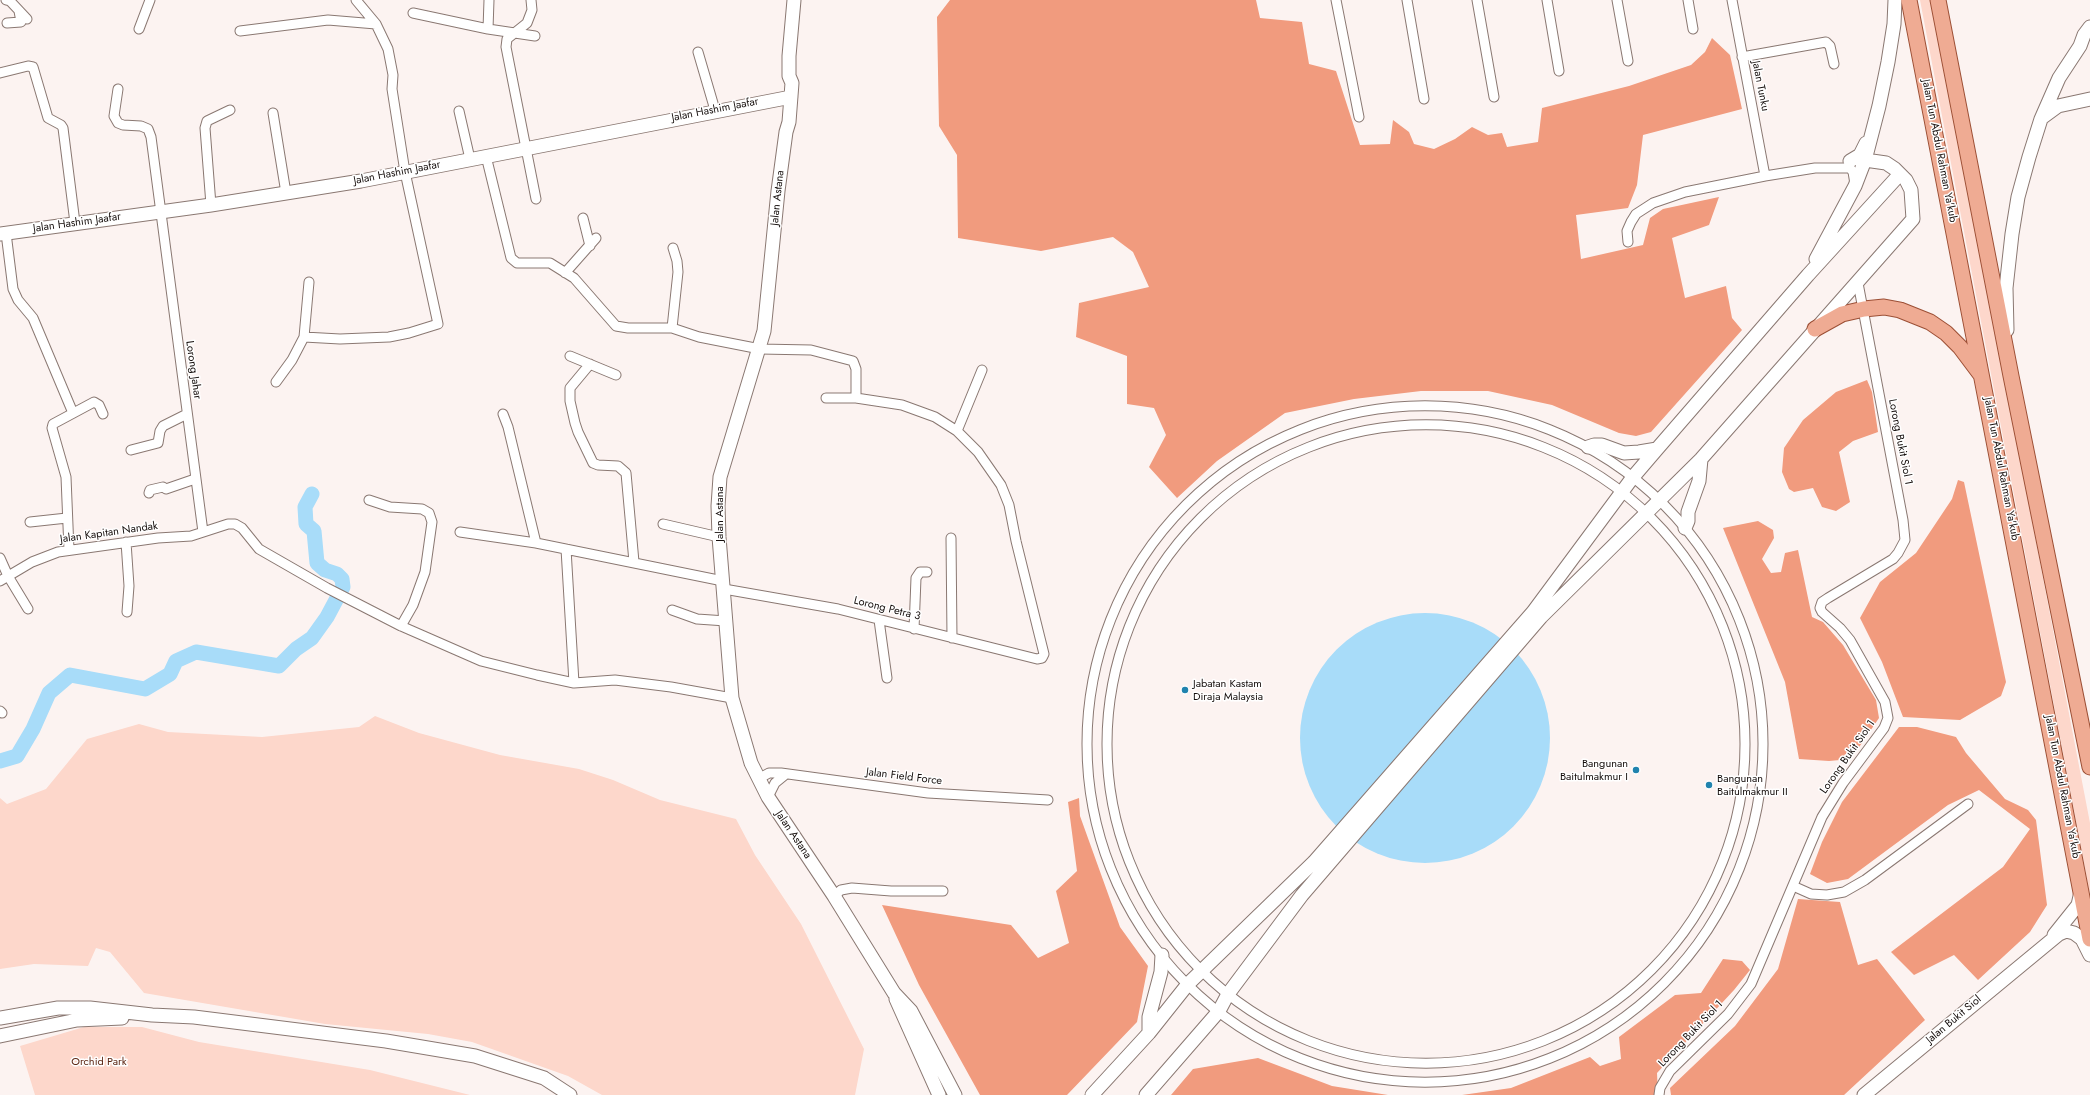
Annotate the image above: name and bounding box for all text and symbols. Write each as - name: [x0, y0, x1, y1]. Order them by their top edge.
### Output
- street label: Jalan Tunku: [1749, 60, 1771, 112]
- street label: Jalan Tun Abdul Rahman Ya'kub: [1919, 78, 1959, 224]
- street label: Jalan Hashim Jaafar: [670, 95, 760, 125]
- street label: Jalan Hashim Jaafar: [352, 158, 442, 188]
- street label: Jalan Astana: [769, 170, 787, 226]
- street label: Jalan Hashim Jaafar: [32, 210, 122, 236]
- street label: Lorong Jahar: [182, 340, 204, 400]
- street label: Jalan Tun Abdul Rahman Ya'kub: [1981, 396, 2021, 542]
- street label: Lorong Bukit Siol 1: [1885, 398, 1915, 486]
- street label: Jalan Astana: [713, 486, 727, 542]
- street label: Jalan Kapitan Nandak: [59, 520, 159, 546]
- street label: Lorong Petra 3: [852, 594, 922, 624]
- place label: Jabatan Kastam Diraja Malaysia: [1193, 677, 1263, 703]
- marker: Jabatan Kastam Diraja Malaysia: [1180, 685, 1190, 695]
- street label: Jalan Tun Abdul Rahman Ya'kub: [2042, 714, 2082, 860]
- street label: Lorong Bukit Siol 1: [1818, 718, 1878, 796]
- place label: Bangunan Baitulmakmur I: [1560, 757, 1628, 783]
- marker: Bangunan Baitulmakmur I: [1631, 765, 1641, 775]
- street label: Jalan Field Force: [865, 766, 943, 788]
- place label: Bangunan Baitulmakmur II: [1717, 772, 1788, 798]
- marker: Bangunan Baitulmakmur II: [1704, 780, 1714, 790]
- street label: Jalan Astana: [772, 808, 814, 862]
- street label: Jalan Bukit Siol: [1924, 993, 1984, 1047]
- street label: Lorong Bukit Siol 1: [1656, 998, 1726, 1070]
- park label: Orchid Park: [71, 1055, 127, 1069]

